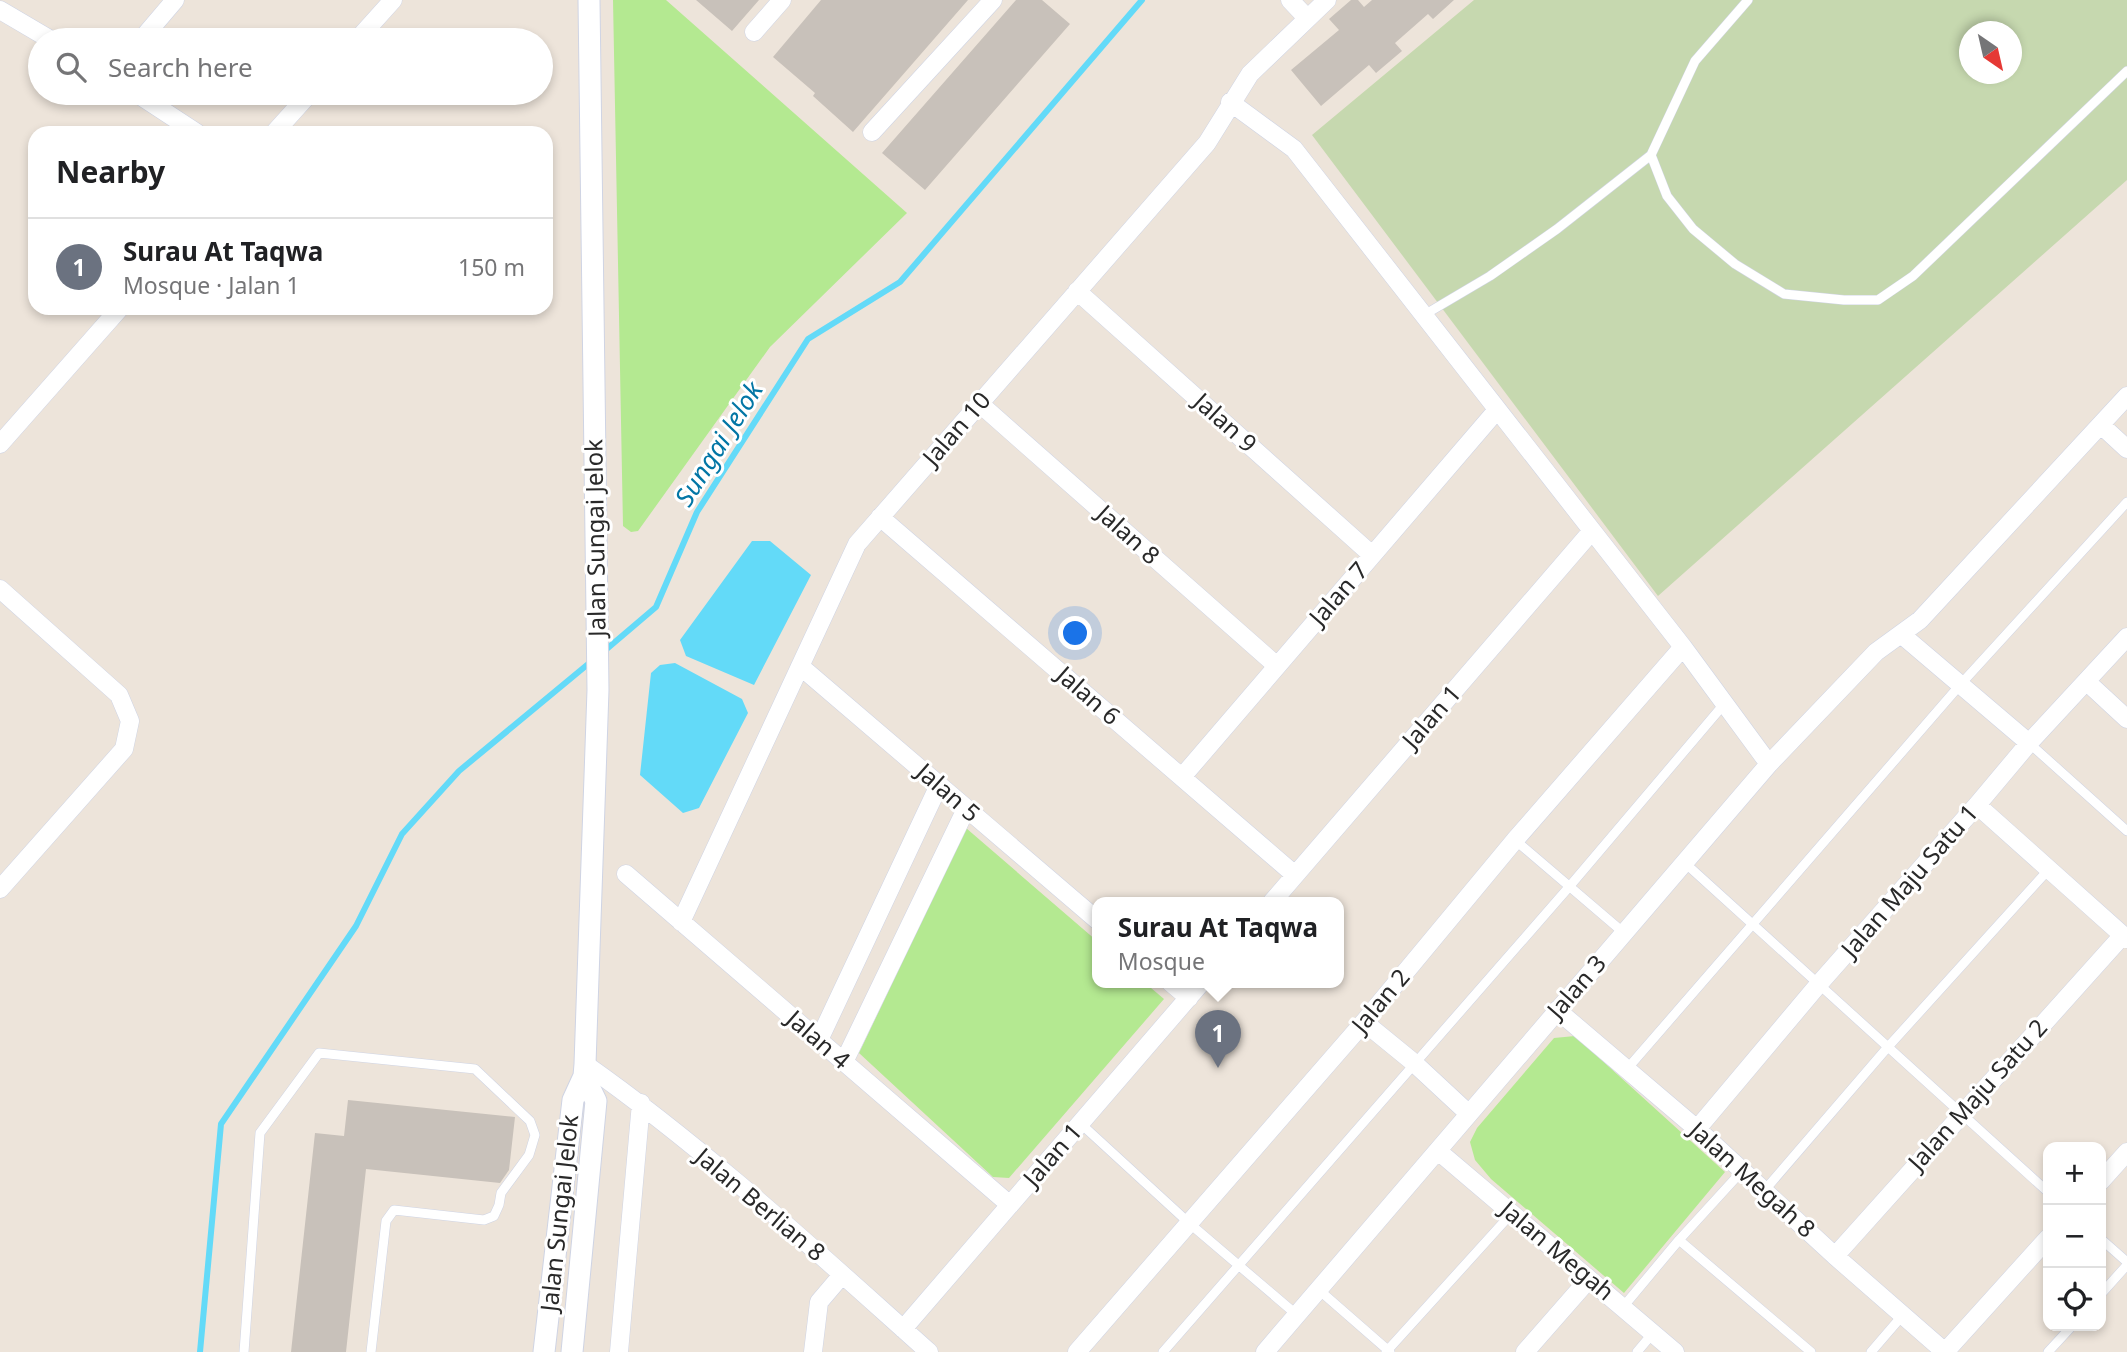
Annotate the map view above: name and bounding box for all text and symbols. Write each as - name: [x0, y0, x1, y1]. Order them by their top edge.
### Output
- north arrow: [1959, 21, 2022, 84]
- search box: [28, 28, 553, 105]
- icon: search: [52, 48, 90, 86]
- text: Search here: [108, 49, 253, 85]
- text: Nearby: [56, 151, 165, 192]
- text: Surau At Taqwa: [123, 233, 323, 269]
- text: 1: [72, 251, 86, 283]
- text: 150 m: [458, 251, 525, 283]
- text: Mosque · Jalan 1: [123, 269, 300, 301]
- water label: Sungai Jelok: [666, 373, 771, 513]
- street label: Jalan 9: [1186, 383, 1265, 459]
- street label: Jalan 10: [913, 384, 997, 474]
- street label: Jalan Sungai Jelok: [576, 439, 613, 639]
- street label: Jalan 8: [1089, 495, 1168, 571]
- street label: Jalan 7: [1300, 554, 1375, 633]
- your location: [1058, 616, 1092, 650]
- street label: Jalan 6: [1049, 657, 1128, 732]
- street label: Jalan 1: [1393, 677, 1468, 756]
- street label: Jalan 5: [909, 754, 988, 829]
- street label: Jalan Maju Satu 1: [1832, 796, 1985, 965]
- popup: [1092, 897, 1344, 988]
- text: Surau At Taqwa: [1118, 909, 1318, 945]
- text: Mosque: [1118, 945, 1205, 977]
- street label: Jalan 3: [1538, 947, 1613, 1026]
- street label: Jalan 2: [1342, 961, 1416, 1041]
- street label: Jalan 4: [779, 1001, 858, 1076]
- pin: 1: [1195, 1010, 1241, 1068]
- street label: Jalan Maju Satu 2: [1899, 1011, 2054, 1178]
- street label: Jalan Megah 8: [1681, 1112, 1823, 1244]
- street label: Jalan Sungai Jelok: [532, 1113, 585, 1315]
- street label: Jalan 1: [1014, 1115, 1089, 1194]
- street label: Jalan Berlian 8: [687, 1138, 833, 1268]
- map controls: [2043, 1142, 2106, 1331]
- button: +: [2043, 1142, 2106, 1205]
- street label: Jalan Megah: [1493, 1191, 1622, 1307]
- button: −: [2043, 1205, 2106, 1268]
- button: locate: [2043, 1268, 2106, 1331]

